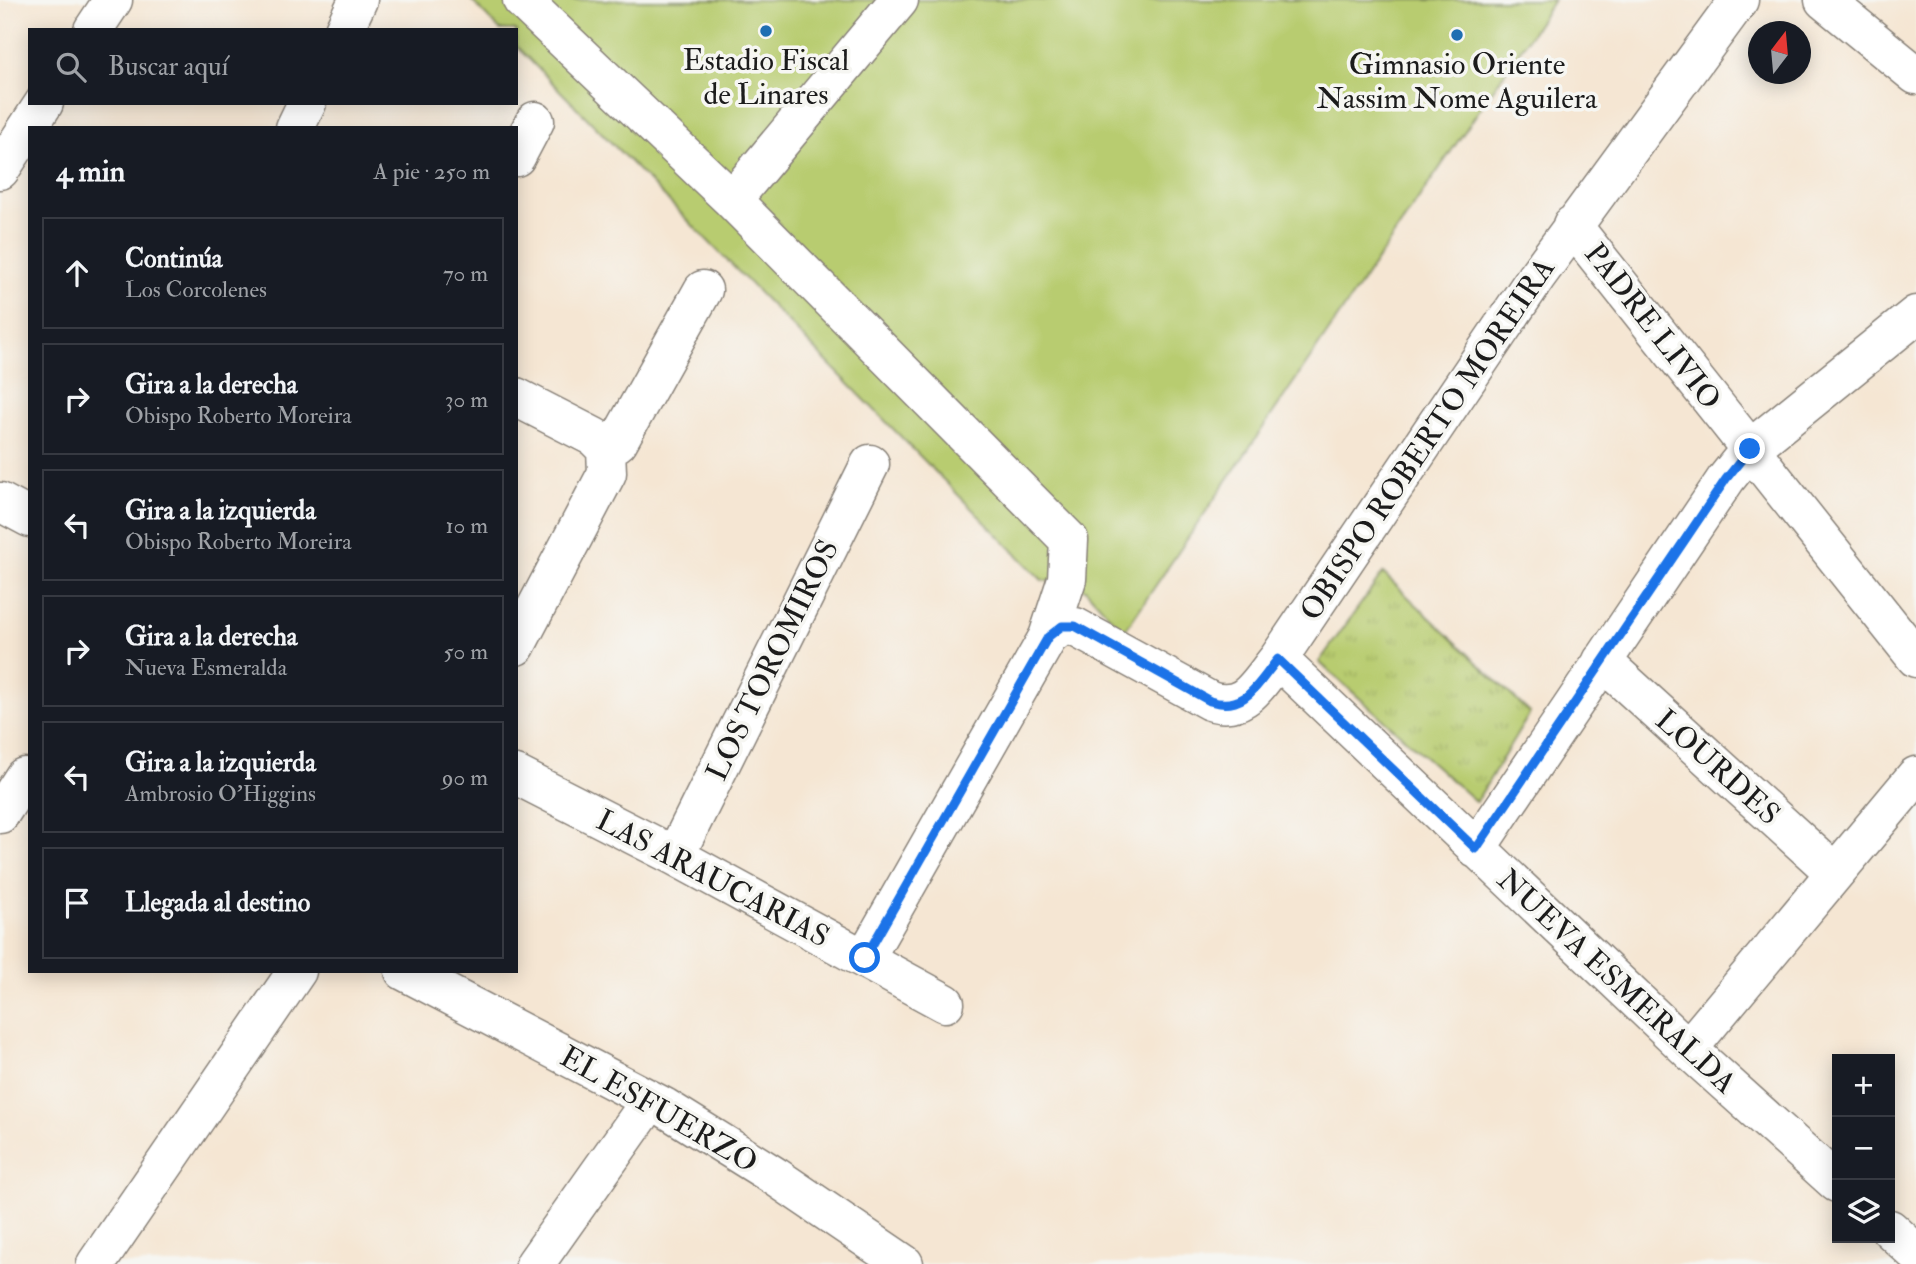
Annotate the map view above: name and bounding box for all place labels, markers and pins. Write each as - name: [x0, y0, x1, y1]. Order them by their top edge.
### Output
- marker: Estadio Fiscal de Linares: [758, 23, 774, 39]
- marker: Gimnasio Oriente Nassim Nome Aguilera: [1449, 27, 1465, 43]
- place label: Estadio Fiscal de Linares: [683, 42, 849, 113]
- place label: Gimnasio Oriente Nassim Nome Aguilera: [1317, 46, 1598, 117]

